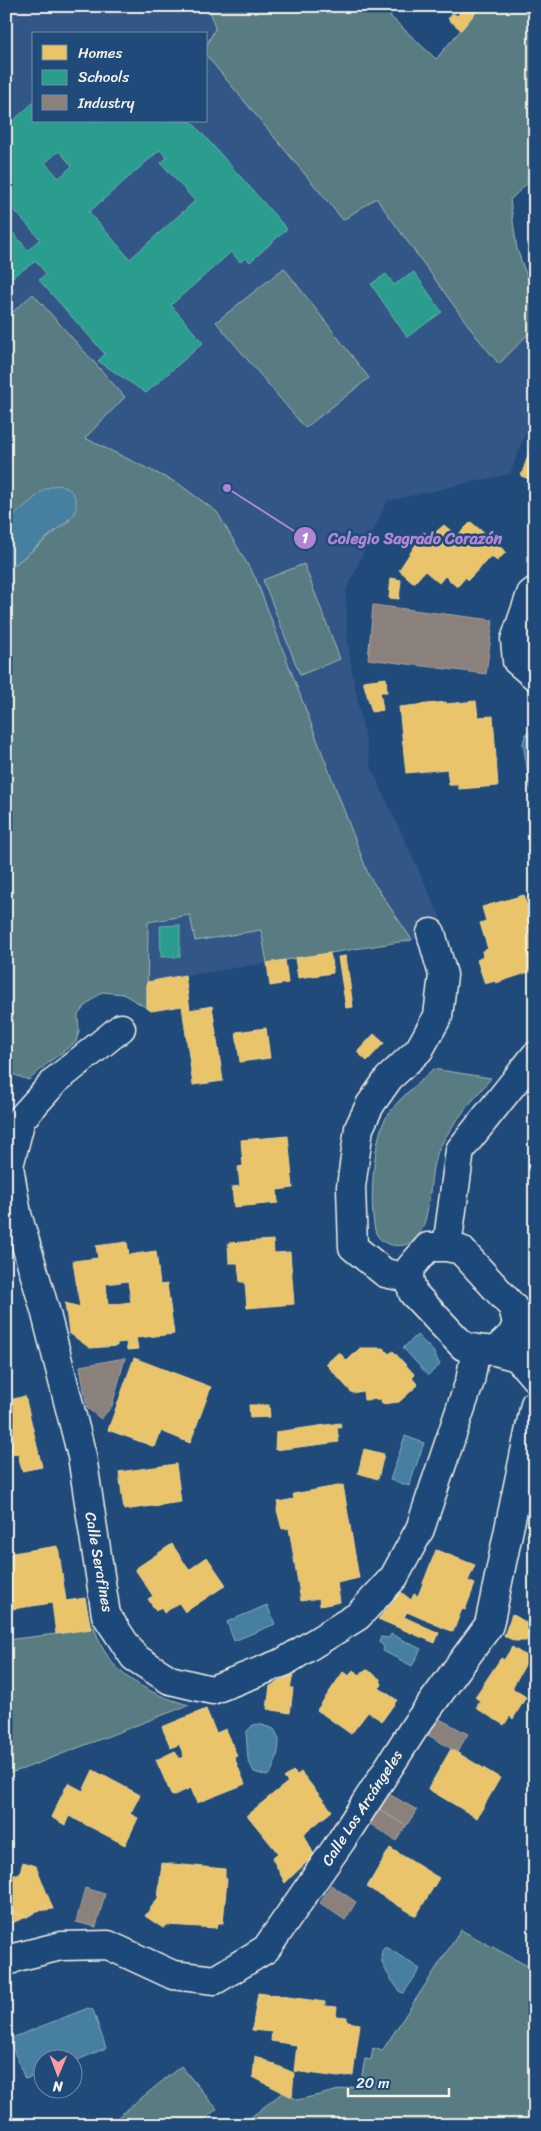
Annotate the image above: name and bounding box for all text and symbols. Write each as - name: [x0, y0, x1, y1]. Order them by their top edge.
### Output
- legend: [32, 32, 208, 122]
- text: Homes: [78, 40, 122, 66]
- text: Schools: [78, 64, 129, 90]
- text: Industry: [77, 90, 135, 116]
- callout: Colegio Sagrado Corazón: [293, 523, 512, 554]
- text: Colegio Sagrado Corazón: [327, 524, 502, 553]
- text: 1: [302, 525, 309, 551]
- street label: Calle Serafines: [77, 1510, 121, 1614]
- street label: Calle Los Arcángeles: [315, 1744, 410, 1871]
- north arrow: [32, 2048, 82, 2098]
- scale bar: [348, 2066, 450, 2098]
- text: 20 m: [356, 2070, 390, 2096]
- text: N: [52, 2074, 64, 2099]

